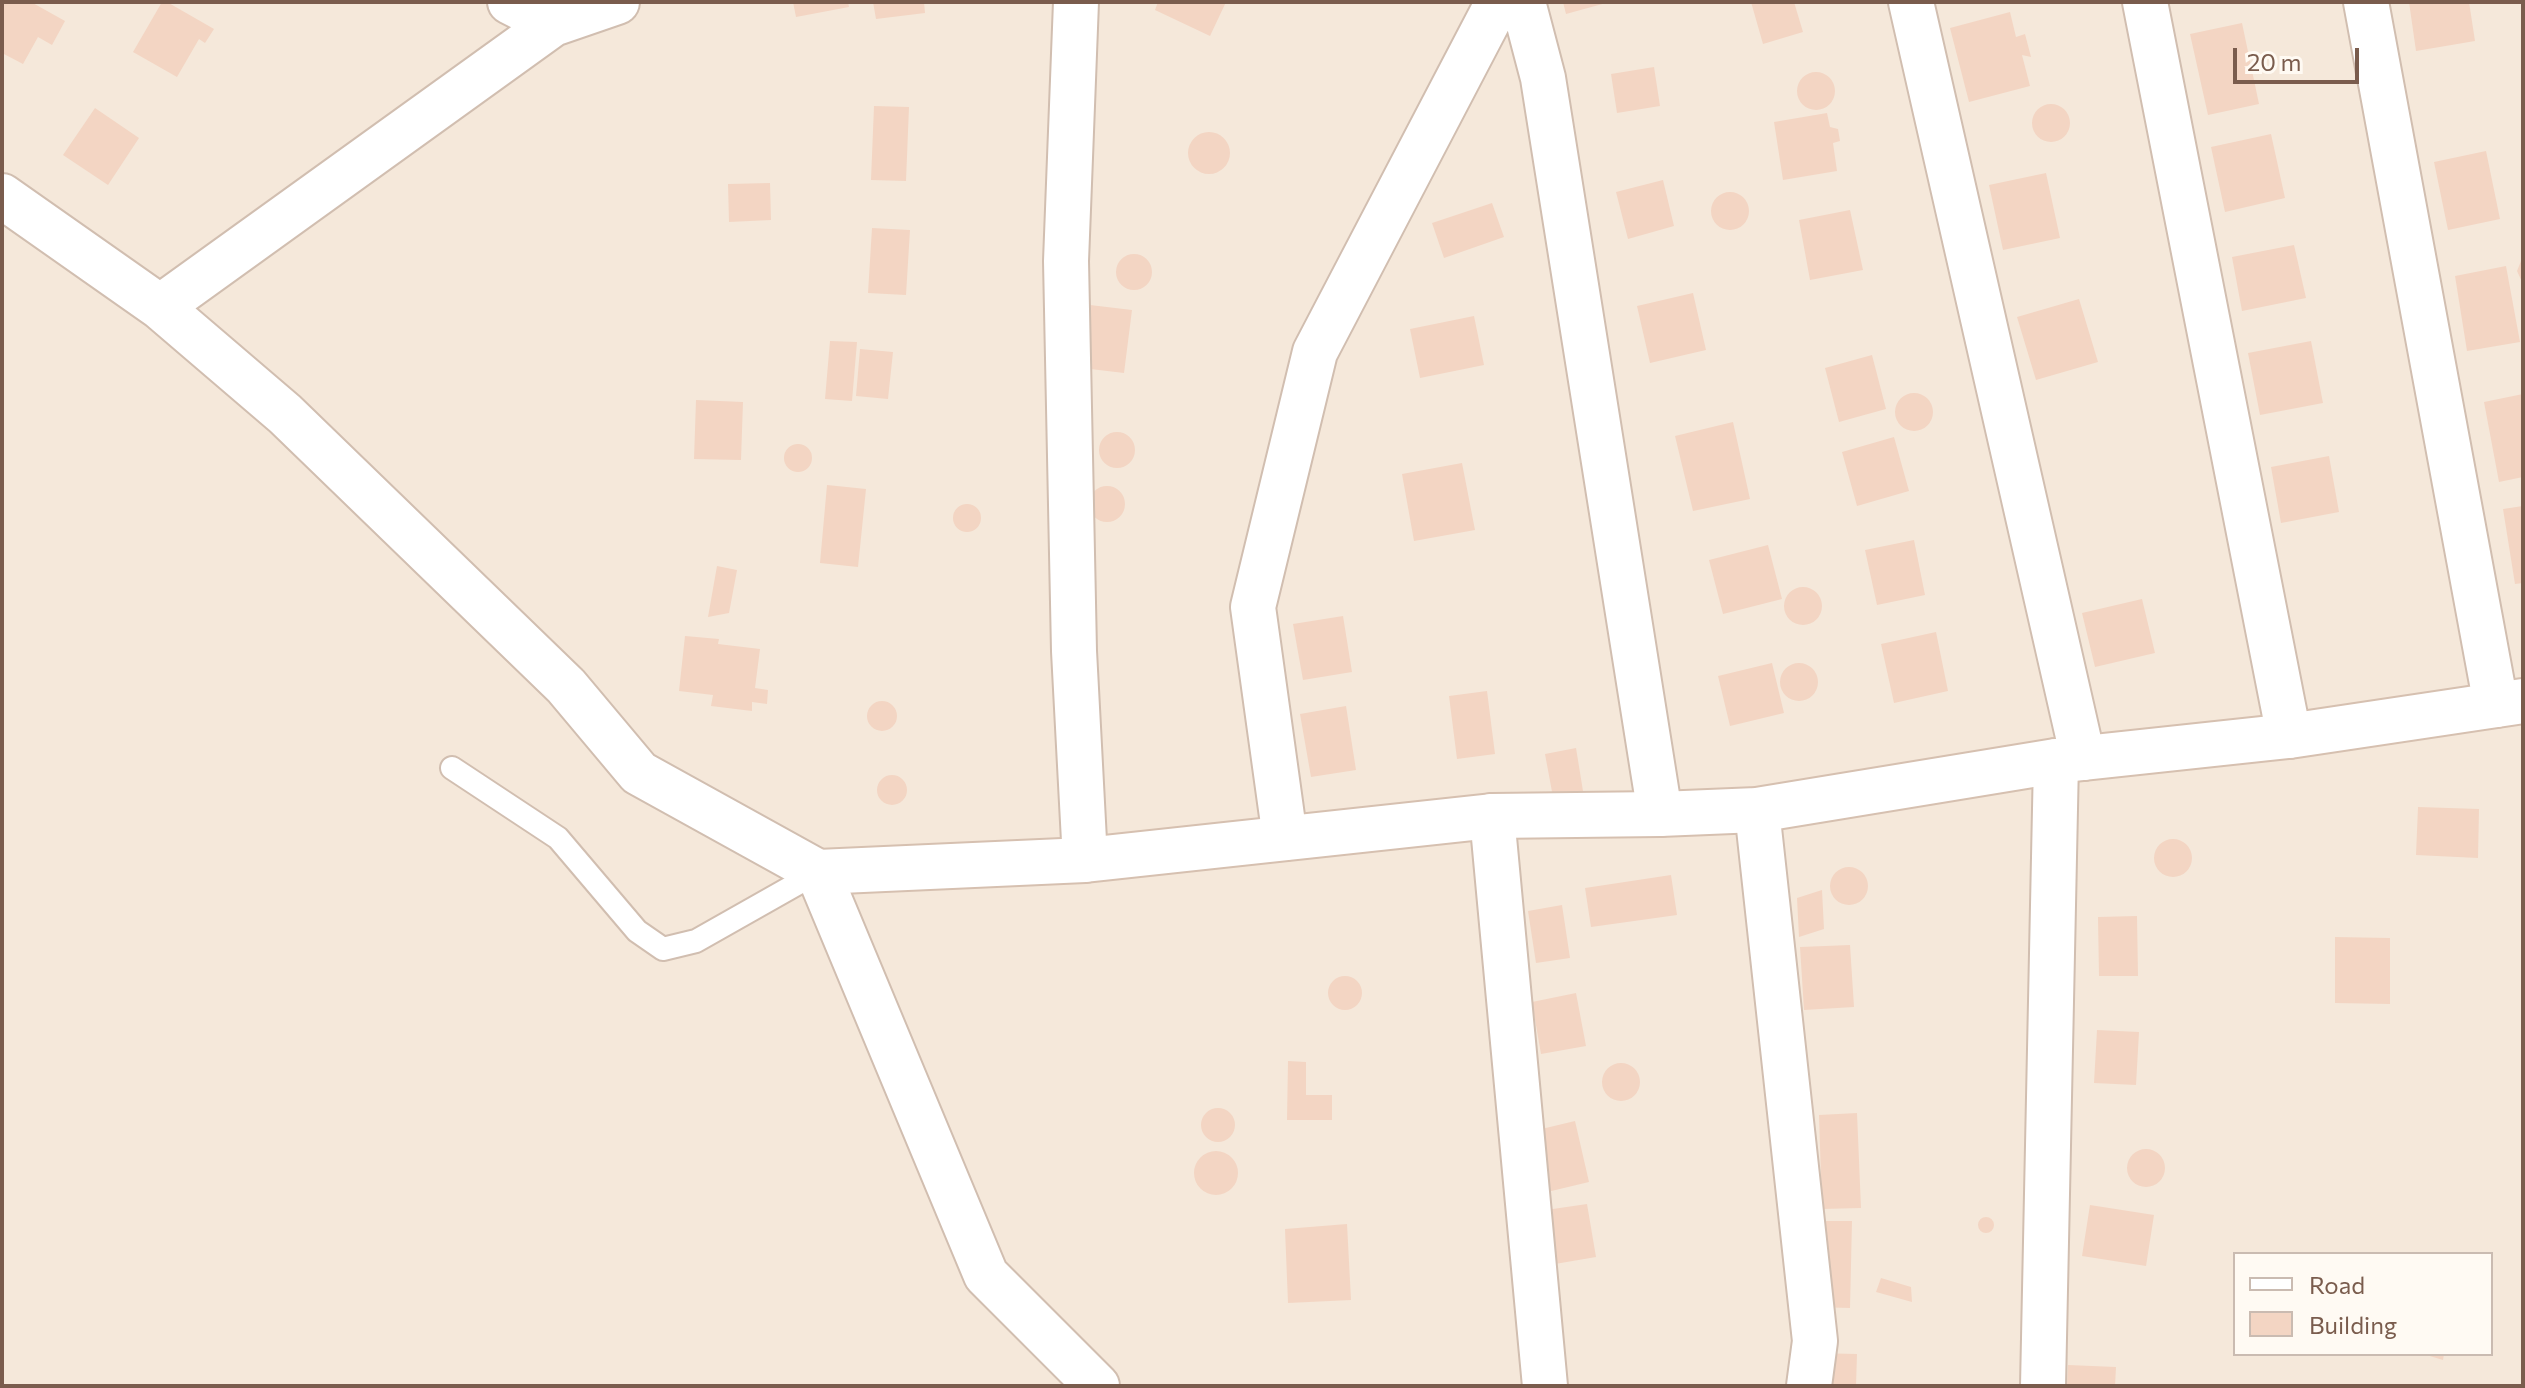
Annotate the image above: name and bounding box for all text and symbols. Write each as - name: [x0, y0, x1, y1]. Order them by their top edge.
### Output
- scale bar: [2237, 32, 2363, 82]
- text: 20 m: [2247, 47, 2301, 76]
- legend: [2233, 1252, 2493, 1356]
- text: Road: [2309, 1270, 2365, 1299]
- text: Building: [2309, 1310, 2397, 1339]

